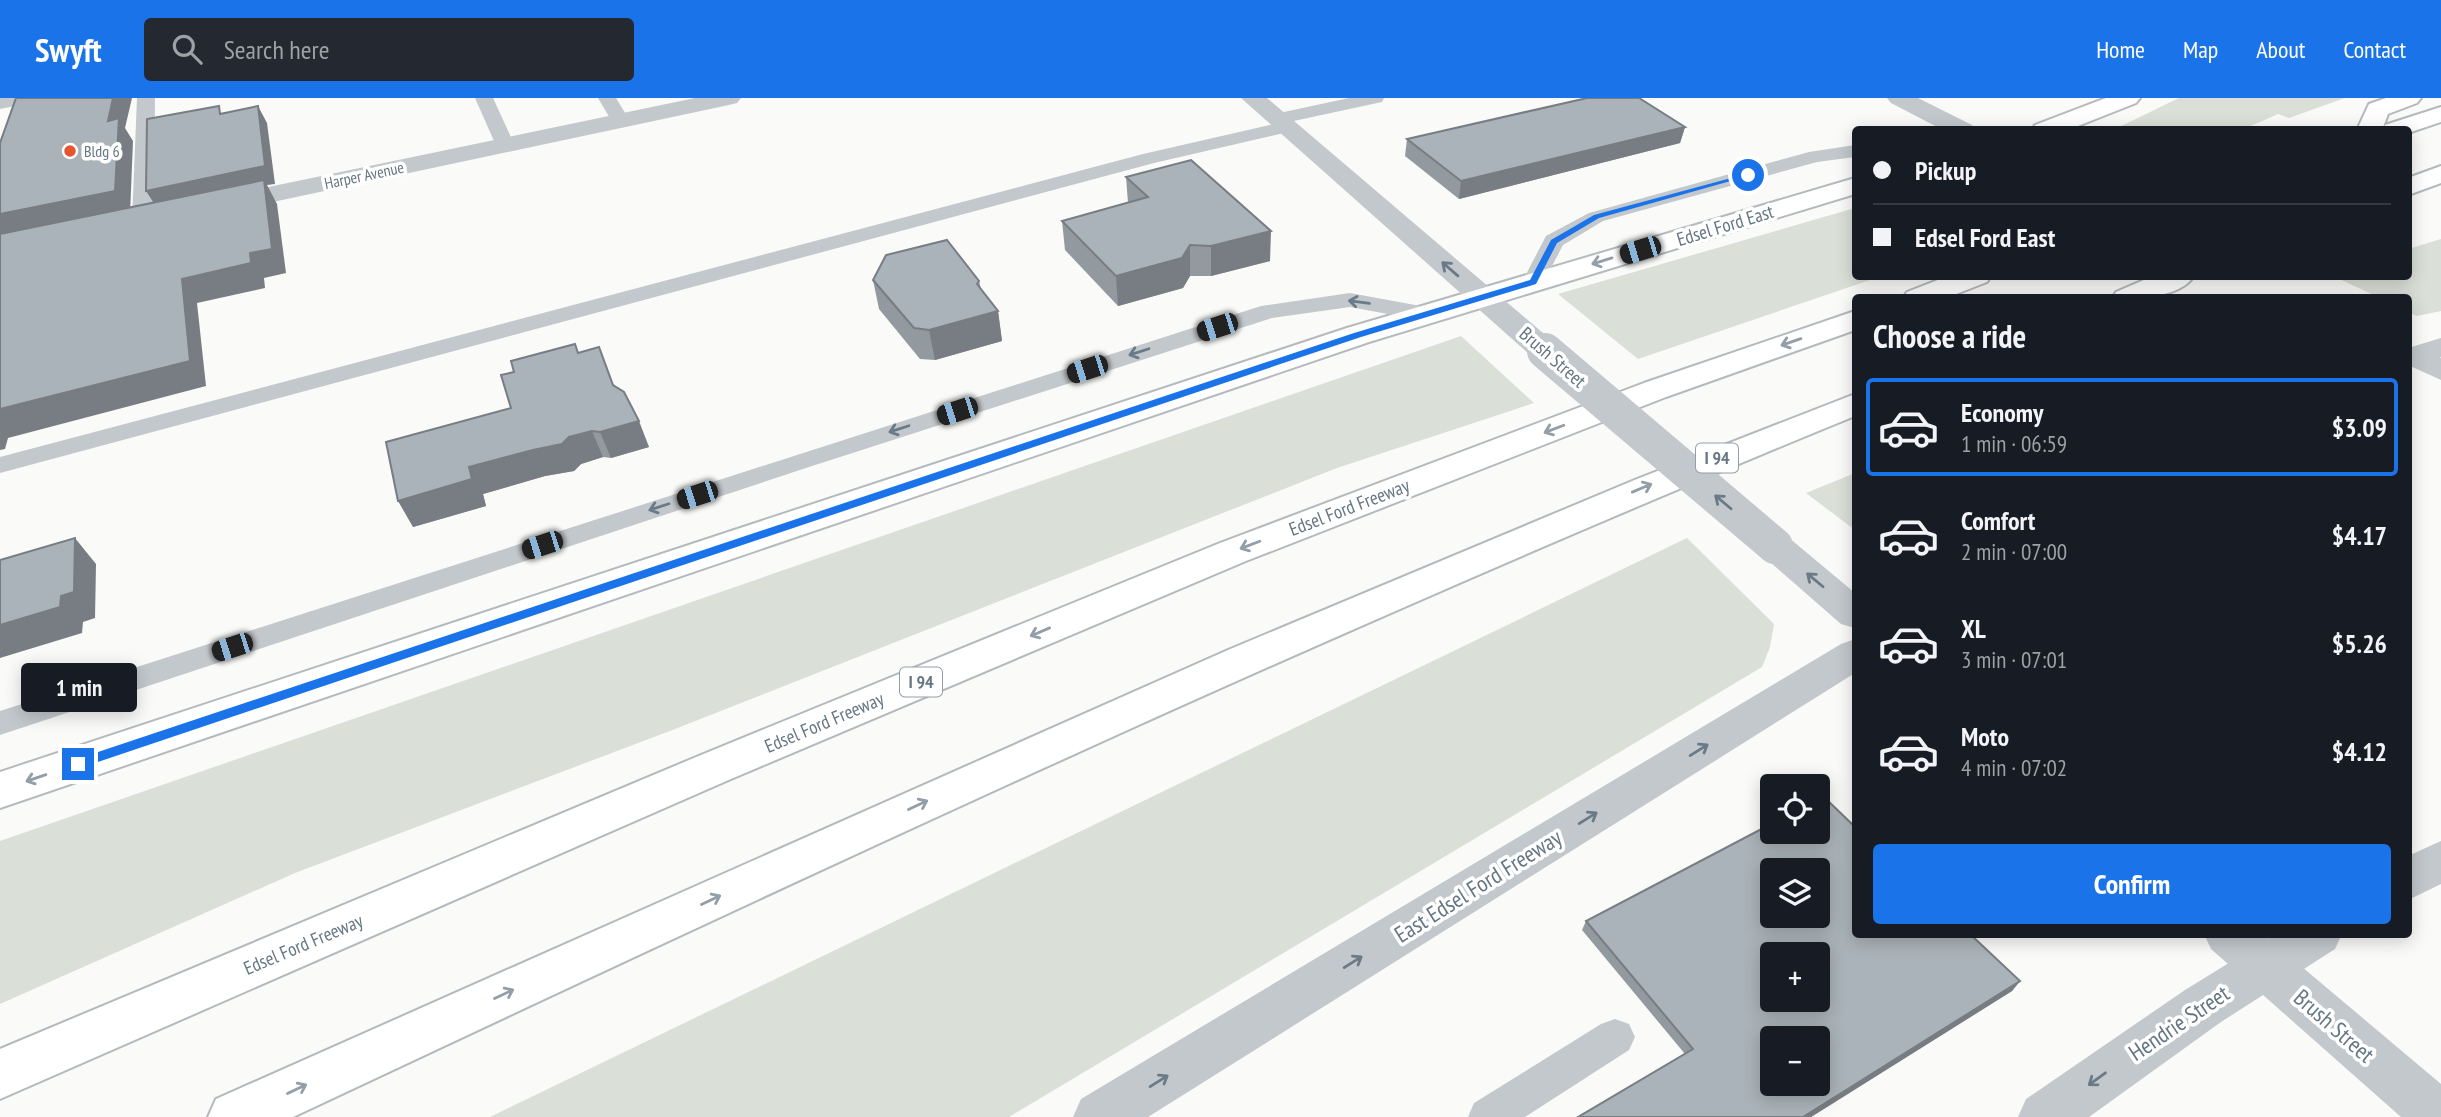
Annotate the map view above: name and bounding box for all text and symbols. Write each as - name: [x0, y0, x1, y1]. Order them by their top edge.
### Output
- search box: [144, 18, 634, 81]
- text: Swyft: [35, 28, 102, 71]
- icon: search: [168, 30, 206, 68]
- text: Search here: [224, 33, 329, 66]
- text: Home: [2096, 34, 2145, 65]
- text: Map: [2183, 34, 2218, 65]
- text: About: [2256, 34, 2305, 65]
- text: Contact: [2343, 34, 2406, 65]
- place label: Bldg 6: [84, 141, 120, 161]
- marker: Bldg 6: [62, 143, 78, 159]
- text: Pickup: [1915, 154, 1976, 187]
- street label: Harper Avenue: [322, 157, 406, 193]
- route start: [1732, 159, 1764, 191]
- street label: Edsel Ford East: [1674, 199, 1777, 251]
- text: Edsel Ford East: [1915, 221, 2055, 254]
- car: [1617, 234, 1664, 266]
- one-way arrow: [1591, 256, 1613, 269]
- one-way arrow: [1442, 261, 1460, 277]
- one-way arrow: [1348, 296, 1371, 309]
- car: [1194, 311, 1241, 343]
- text: Choose a ride: [1873, 315, 2026, 357]
- street label: Brush Street: [1515, 322, 1592, 393]
- one-way arrow: [1780, 337, 1802, 349]
- one-way arrow: [1128, 347, 1150, 360]
- car: [1064, 353, 1111, 385]
- car: [934, 395, 981, 427]
- icon: car: [1877, 396, 1940, 459]
- text: Economy: [1961, 396, 2043, 429]
- text: $3.09: [2332, 411, 2387, 444]
- one-way arrow: [888, 424, 910, 436]
- one-way arrow: [1544, 424, 1565, 436]
- text: 1 min · 06:59: [1961, 429, 2067, 458]
- road number: I 94: [1696, 444, 1738, 472]
- street label: Edsel Ford Freeway: [1285, 473, 1413, 541]
- car: [674, 479, 721, 511]
- one-way arrow: [1631, 481, 1652, 494]
- one-way arrow: [1714, 494, 1732, 509]
- one-way arrow: [648, 501, 670, 514]
- icon: car: [1877, 504, 1940, 567]
- text: Comfort: [1961, 504, 2035, 537]
- text: $4.17: [2332, 519, 2387, 552]
- car: [519, 529, 566, 561]
- text: 2 min · 07:00: [1961, 537, 2067, 566]
- one-way arrow: [1240, 540, 1261, 553]
- one-way arrow: [1806, 572, 1824, 588]
- icon: car: [1877, 612, 1940, 675]
- text: XL: [1961, 612, 1986, 645]
- one-way arrow: [1029, 626, 1051, 639]
- text: $5.26: [2332, 627, 2387, 660]
- car: [209, 631, 256, 663]
- text: 3 min · 07:01: [1961, 645, 2067, 674]
- callout: 1 min: [20, 662, 136, 712]
- road number: I 94: [900, 668, 942, 696]
- text: 1 min: [56, 673, 102, 702]
- street label: Edsel Ford Freeway: [761, 686, 888, 758]
- icon: car: [1877, 720, 1940, 783]
- text: Moto: [1961, 720, 2009, 753]
- text: $4.12: [2332, 735, 2387, 768]
- one-way arrow: [1689, 743, 1709, 757]
- route end: [62, 748, 94, 780]
- text: 4 min · 07:02: [1961, 753, 2067, 782]
- one-way arrow: [26, 773, 48, 785]
- map controls: [1760, 774, 1830, 1096]
- button: locate: [1760, 774, 1830, 844]
- one-way arrow: [906, 798, 928, 811]
- one-way arrow: [1578, 811, 1598, 825]
- street label: East Edsel Ford Freeway: [1389, 822, 1567, 949]
- button: Confirm: [1873, 844, 2391, 924]
- button: layers: [1760, 858, 1830, 928]
- one-way arrow: [699, 893, 721, 906]
- street label: Edsel Ford Freeway: [240, 908, 367, 980]
- button: +: [1760, 942, 1830, 1012]
- one-way arrow: [1342, 955, 1362, 969]
- street label: Hendrie Street: [2123, 978, 2235, 1067]
- street label: Brush Street: [2288, 983, 2381, 1069]
- one-way arrow: [492, 987, 514, 1000]
- button: −: [1760, 1026, 1830, 1096]
- one-way arrow: [2088, 1072, 2107, 1086]
- one-way arrow: [1148, 1074, 1168, 1088]
- one-way arrow: [286, 1082, 307, 1095]

